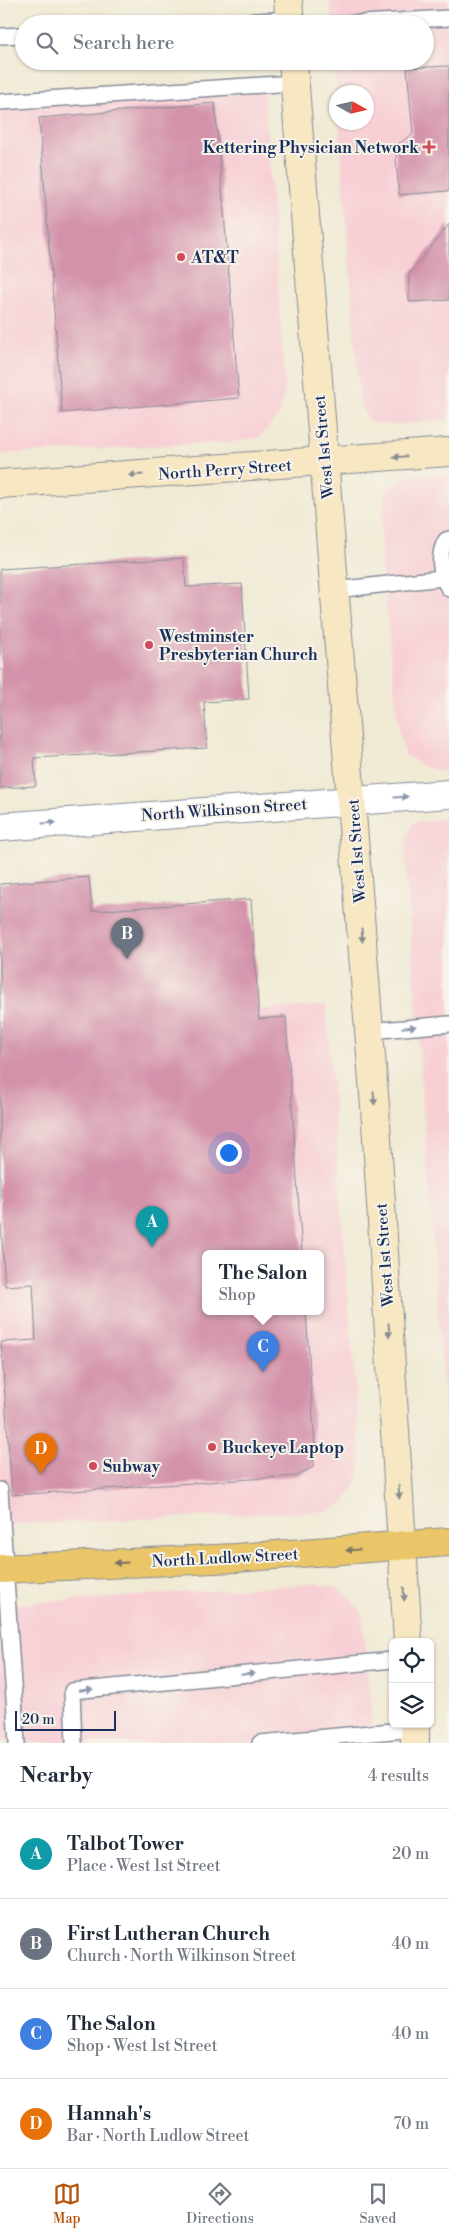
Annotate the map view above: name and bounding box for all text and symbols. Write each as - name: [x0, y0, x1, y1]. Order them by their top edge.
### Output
- search box: [15, 15, 434, 70]
- icon: search: [33, 29, 61, 57]
- text: Search here: [73, 31, 174, 55]
- north arrow: [329, 85, 374, 130]
- place label: Kettering Physician Network: [203, 138, 420, 158]
- marker: Kettering Physician Network: [423, 141, 435, 153]
- place label: AT&T: [190, 248, 239, 268]
- marker: AT&T: [175, 251, 187, 263]
- street label: West 1st Street: [309, 394, 339, 501]
- one-way arrow: [392, 453, 408, 461]
- street label: North Perry Street: [158, 455, 293, 485]
- one-way arrow: [128, 471, 144, 479]
- place label: Westminster Presbyterian Church: [158, 627, 318, 665]
- marker: Westminster Presbyterian Church: [143, 639, 155, 651]
- one-way arrow: [393, 792, 409, 800]
- street label: North Wilkinson Street: [140, 794, 308, 826]
- street label: West 1st Street: [343, 798, 371, 905]
- one-way arrow: [41, 819, 57, 827]
- pin: B: [111, 918, 143, 959]
- one-way arrow: [359, 928, 367, 944]
- one-way arrow: [401, 1023, 417, 1031]
- one-way arrow: [371, 1090, 379, 1106]
- your location: [216, 1140, 242, 1166]
- street label: West 1st Street: [371, 1202, 399, 1309]
- pin: A: [136, 1206, 168, 1247]
- popup: [202, 1250, 324, 1315]
- text: The Salon: [219, 1261, 307, 1285]
- text: Shop: [219, 1285, 256, 1305]
- one-way arrow: [386, 1322, 394, 1338]
- pin: C: [247, 1331, 279, 1372]
- pin: D: [25, 1433, 57, 1474]
- place label: Buckeye Laptop: [222, 1438, 344, 1458]
- marker: Buckeye Laptop: [206, 1441, 218, 1453]
- place label: Subway: [103, 1457, 161, 1477]
- marker: Subway: [87, 1460, 99, 1472]
- one-way arrow: [396, 1484, 404, 1500]
- street label: North Ludlow Street: [151, 1544, 299, 1572]
- one-way arrow: [345, 1546, 361, 1554]
- one-way arrow: [113, 1559, 129, 1567]
- one-way arrow: [401, 1586, 409, 1602]
- map controls: [389, 1638, 434, 1728]
- button: locate: [389, 1638, 434, 1683]
- one-way arrow: [240, 1670, 256, 1678]
- button: layers: [389, 1683, 434, 1728]
- one-way arrow: [78, 1686, 94, 1694]
- scale bar: [15, 1708, 116, 1731]
- text: 20 m: [22, 1711, 54, 1729]
- text: Nearby: [20, 1763, 93, 1789]
- text: 4 results: [368, 1766, 429, 1786]
- text: Talbot Tower: [67, 1832, 184, 1856]
- text: A: [30, 1844, 42, 1864]
- text: 20 m: [392, 1844, 429, 1864]
- text: Place · West 1st Street: [67, 1856, 220, 1876]
- text: First Lutheran Church: [67, 1922, 270, 1946]
- text: B: [30, 1934, 42, 1954]
- text: 40 m: [392, 1934, 429, 1954]
- text: Church · North Wilkinson Street: [67, 1946, 296, 1966]
- text: The Salon: [67, 2012, 156, 2036]
- text: C: [30, 2024, 42, 2044]
- text: 40 m: [392, 2024, 429, 2044]
- text: Shop · West 1st Street: [67, 2036, 217, 2056]
- text: Hannah's: [67, 2102, 151, 2126]
- text: D: [30, 2114, 42, 2134]
- text: 70 m: [393, 2114, 429, 2134]
- text: Bar · North Ludlow Street: [67, 2126, 249, 2146]
- tab: Map: [53, 2180, 81, 2228]
- tab: Directions: [186, 2180, 254, 2228]
- tab: Saved: [359, 2180, 396, 2228]

